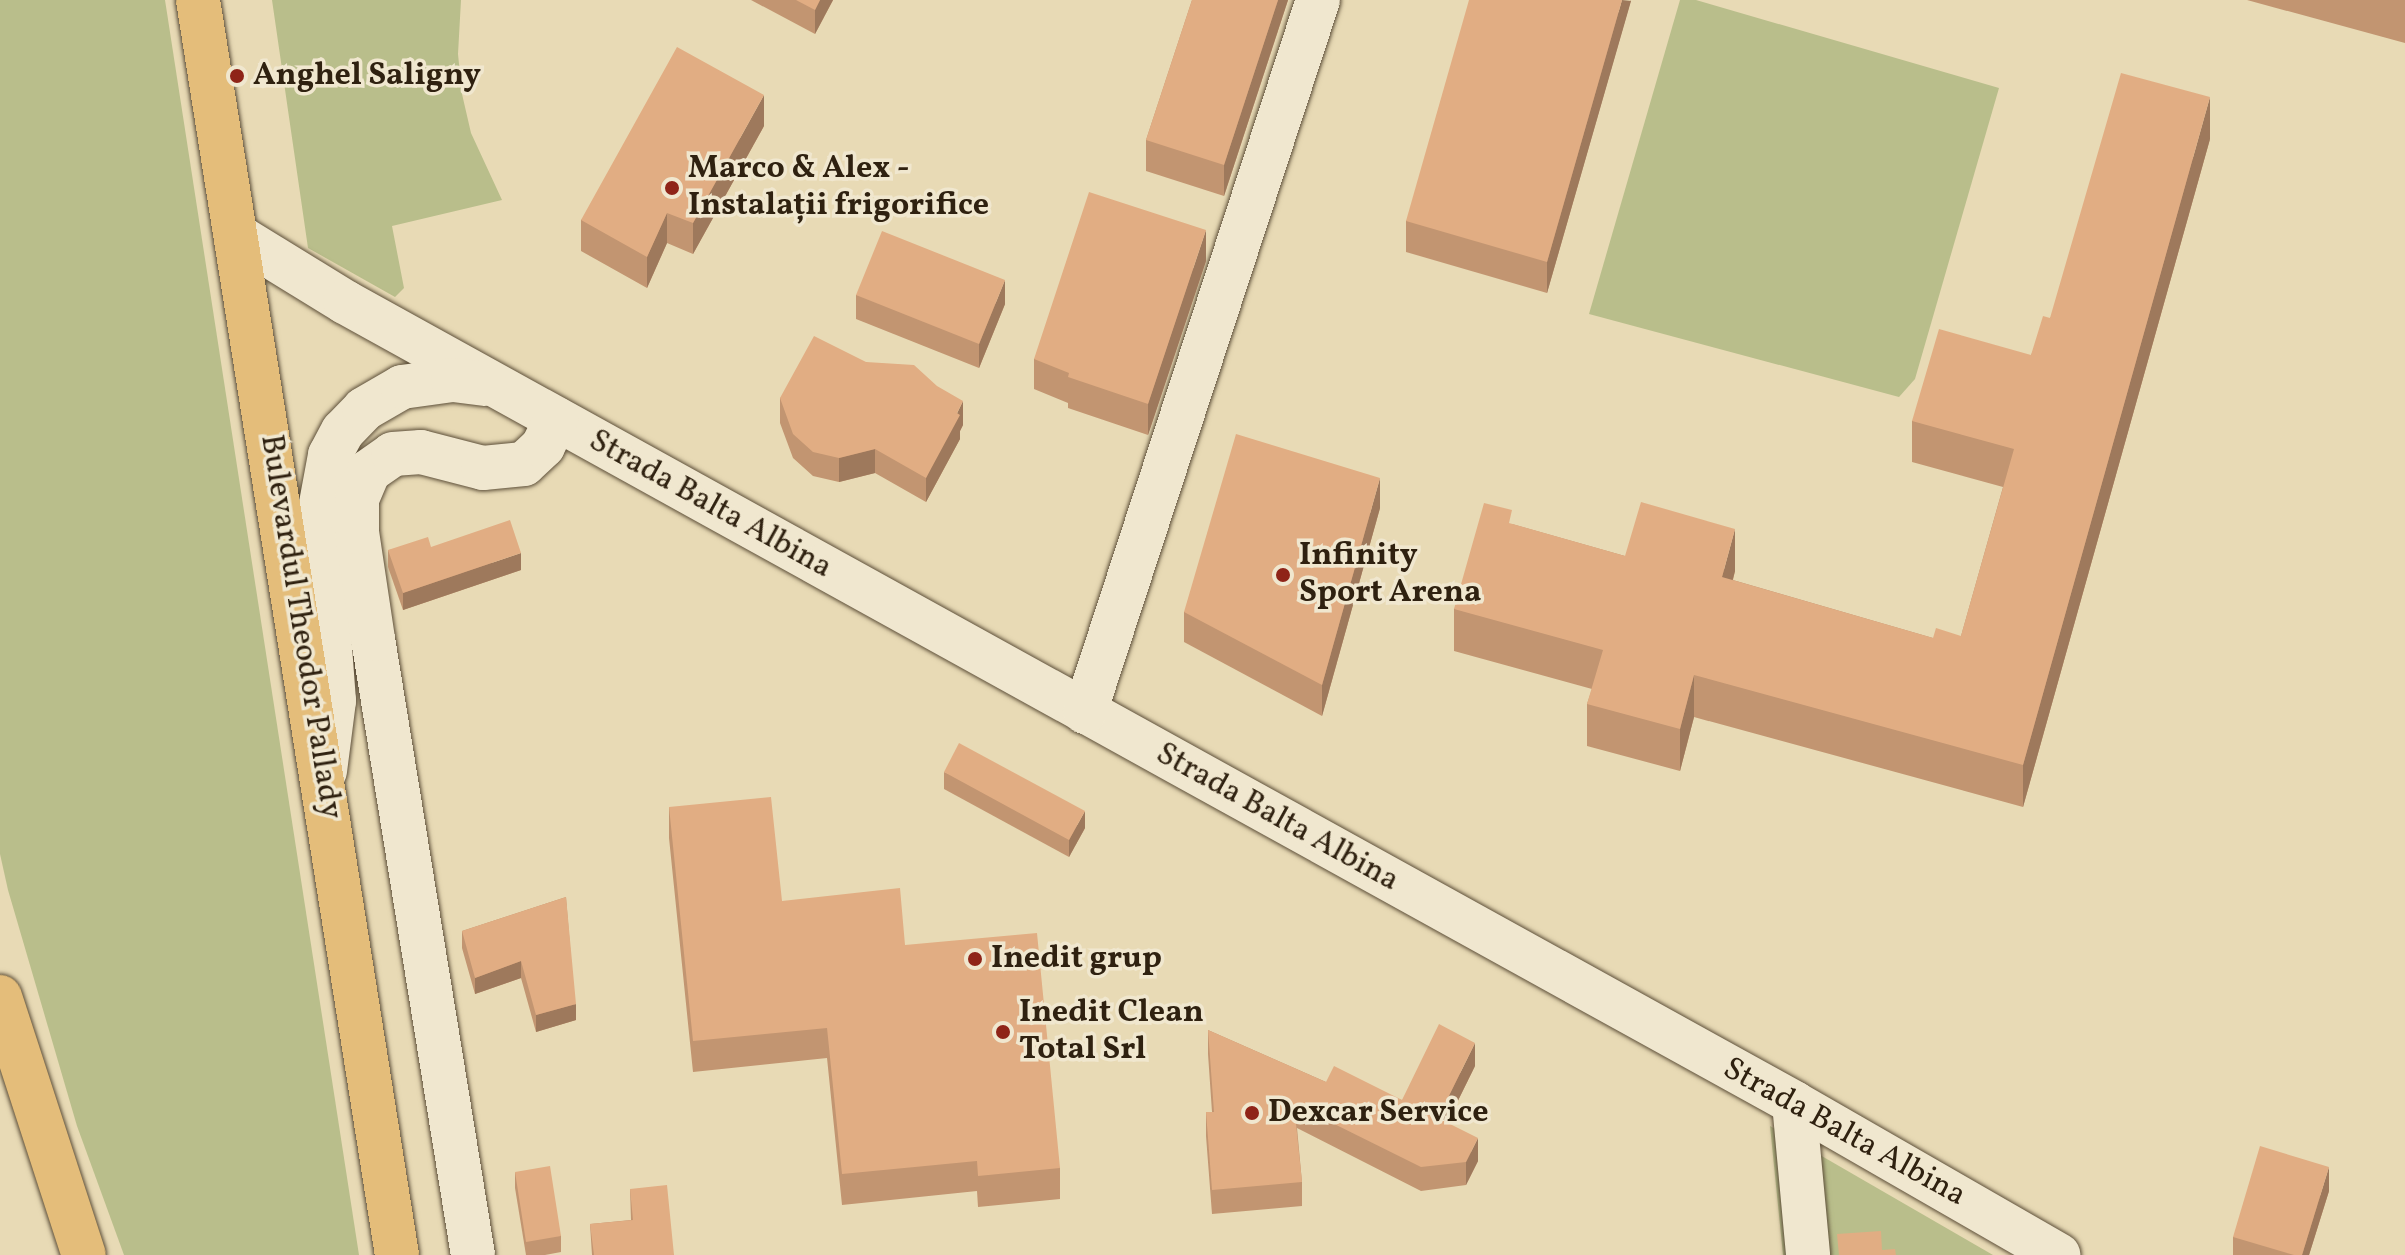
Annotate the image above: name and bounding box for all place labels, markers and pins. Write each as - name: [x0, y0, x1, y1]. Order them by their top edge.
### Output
- place label: Anghel Saligny: [253, 57, 481, 95]
- marker: Anghel Saligny: [228, 67, 246, 85]
- place label: Marco & Alex - Instalații frigorifice: [688, 151, 989, 226]
- marker: Marco & Alex - Instalații frigorifice: [663, 179, 681, 197]
- place label: Infinity Sport Arena: [1299, 538, 1482, 613]
- marker: Infinity Sport Arena: [1274, 566, 1292, 584]
- place label: Inedit grup: [991, 940, 1162, 978]
- marker: Inedit grup: [966, 950, 984, 968]
- place label: Inedit Clean Total Srl: [1019, 995, 1204, 1070]
- marker: Inedit Clean Total Srl: [994, 1023, 1012, 1041]
- place label: Dexcar Service: [1268, 1094, 1489, 1132]
- marker: Dexcar Service: [1243, 1104, 1261, 1122]

